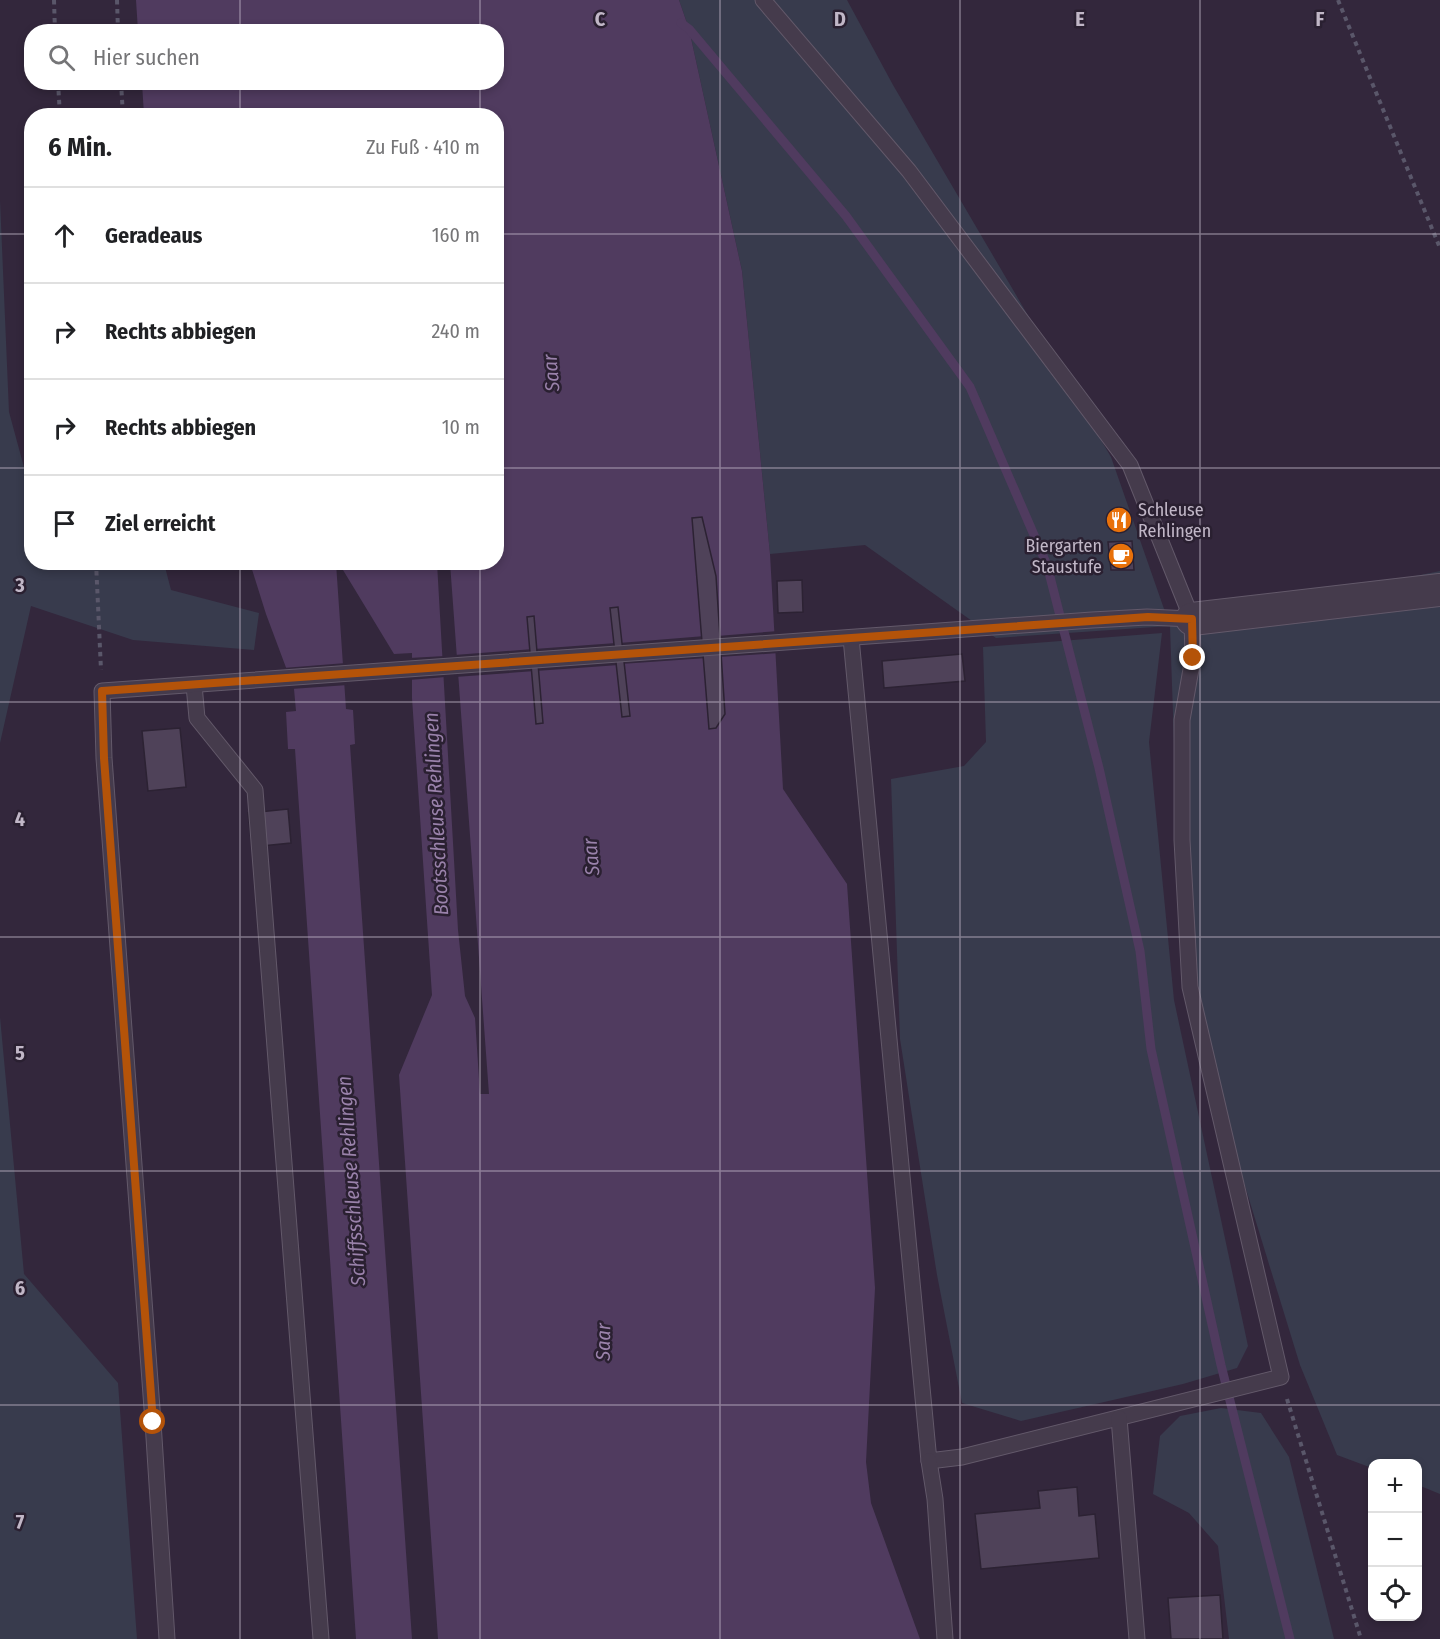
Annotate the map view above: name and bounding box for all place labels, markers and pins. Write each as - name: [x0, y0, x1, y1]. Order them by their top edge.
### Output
- place label: Schleuse Rehlingen: [1138, 499, 1211, 542]
- restaurant icon: Schleuse Rehlingen: [1104, 505, 1134, 535]
- place label: Biergarten Staustufe: [1025, 535, 1102, 578]
- cafe icon: Biergarten Staustufe: [1106, 541, 1136, 571]

